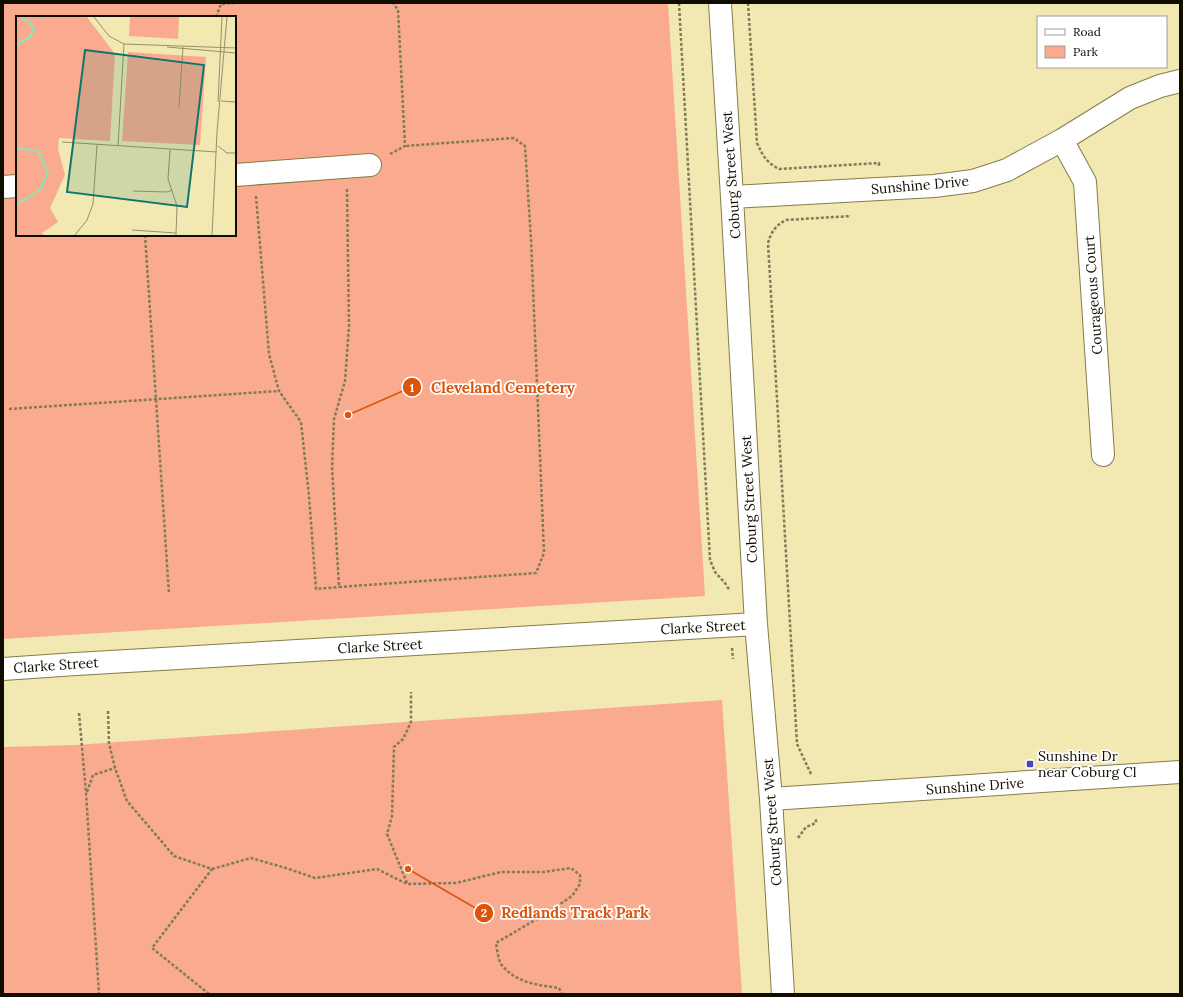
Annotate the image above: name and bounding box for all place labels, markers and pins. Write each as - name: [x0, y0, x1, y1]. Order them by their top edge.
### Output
- callout: Cleveland Cemetery: [402, 374, 583, 401]
- place label: Sunshine Dr near Coburg Cl: [1038, 747, 1137, 781]
- marker: Sunshine Dr near Coburg Cl: [1025, 759, 1035, 769]
- callout: Redlands Track Park: [474, 899, 657, 926]

